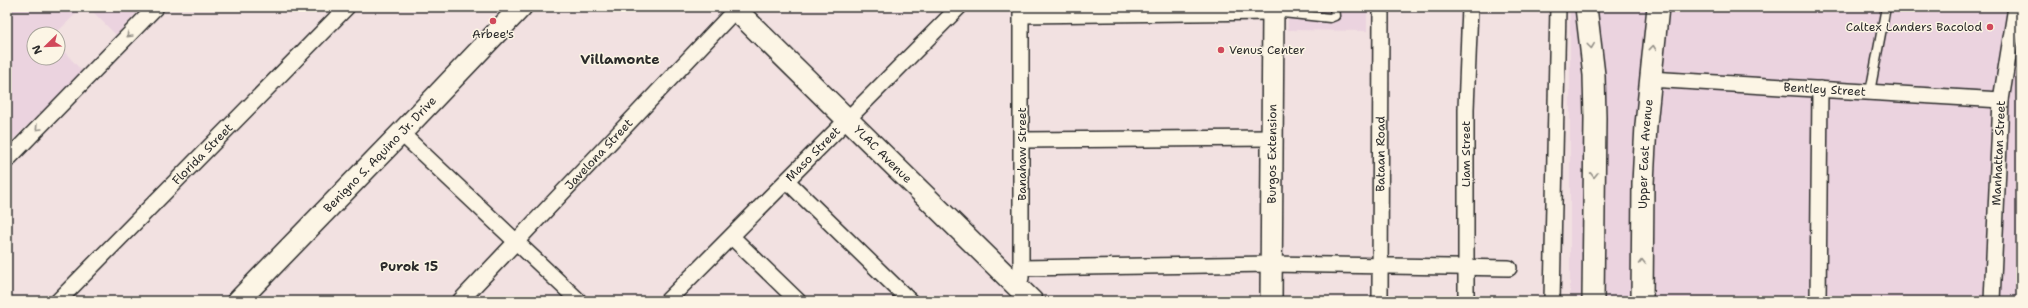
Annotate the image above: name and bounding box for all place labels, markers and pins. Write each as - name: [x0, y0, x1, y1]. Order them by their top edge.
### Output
- marker: Arbee's: [488, 16, 498, 26]
- place label: Caltex Landers Bacolod: [1846, 19, 1982, 35]
- marker: Caltex Landers Bacolod: [1985, 22, 1995, 32]
- place label: Arbee's: [472, 26, 514, 42]
- place label: Venus Center: [1229, 42, 1305, 58]
- marker: Venus Center: [1216, 45, 1226, 55]

